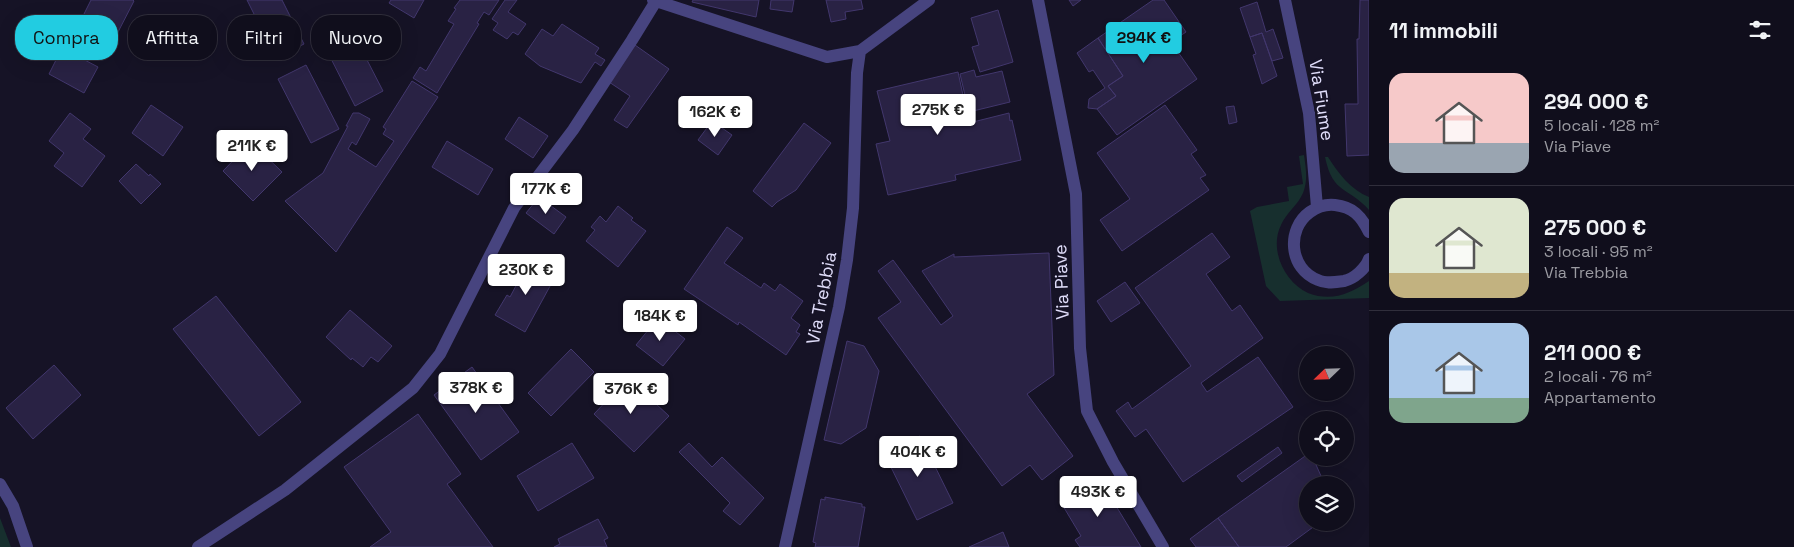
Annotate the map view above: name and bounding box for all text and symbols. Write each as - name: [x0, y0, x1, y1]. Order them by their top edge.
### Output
- chip: Compra: [15, 15, 118, 60]
- chip: Affitta: [128, 15, 217, 60]
- chip: Filtri: [227, 15, 301, 60]
- chip: Nuovo: [311, 15, 401, 60]
- icon: filters: [1746, 16, 1774, 44]
- text: 11 immobili: [1389, 17, 1498, 44]
- pin: 294K €: [1103, 22, 1185, 64]
- text: 294K €: [1117, 27, 1171, 48]
- street label: Via Fiume: [1304, 58, 1340, 142]
- text: 294 000 €: [1544, 88, 1648, 115]
- icon: home: [1429, 93, 1489, 153]
- pin: 275K €: [897, 94, 979, 136]
- pin: 162K €: [674, 96, 756, 138]
- text: 275K €: [912, 99, 964, 120]
- text: 162K €: [689, 101, 741, 122]
- text: 5 locali · 128 m²: [1544, 115, 1659, 136]
- pin: 211K €: [211, 130, 293, 172]
- text: 211K €: [228, 135, 276, 156]
- text: Via Piave: [1544, 136, 1611, 157]
- pin: 177K €: [505, 172, 587, 215]
- text: 177K €: [521, 178, 571, 199]
- text: 275 000 €: [1544, 214, 1646, 241]
- icon: home: [1429, 218, 1489, 278]
- text: 3 locali · 95 m²: [1544, 241, 1653, 262]
- street label: Via Piave: [1048, 244, 1074, 320]
- street label: Via Trebbia: [801, 249, 841, 347]
- pin: 230K €: [485, 254, 567, 296]
- text: 230K €: [499, 259, 553, 280]
- text: Via Trebbia: [1544, 262, 1628, 283]
- pin: 184K €: [619, 300, 701, 342]
- text: 184K €: [634, 305, 686, 326]
- text: 211 000 €: [1544, 339, 1641, 366]
- icon: home: [1429, 343, 1489, 403]
- north arrow: [1299, 346, 1354, 401]
- map controls: [1299, 346, 1354, 531]
- text: 2 locali · 76 m²: [1544, 366, 1652, 387]
- pin: 378K €: [435, 372, 517, 414]
- pin: 376K €: [590, 372, 672, 415]
- text: 378K €: [449, 377, 503, 398]
- text: 376K €: [604, 378, 658, 399]
- text: Appartamento: [1544, 387, 1656, 408]
- button: locate: [1299, 411, 1354, 466]
- pin: 404K €: [877, 436, 959, 478]
- text: 404K €: [890, 441, 946, 462]
- pin: 493K €: [1057, 476, 1139, 518]
- button: layers: [1299, 476, 1354, 531]
- text: 493K €: [1071, 481, 1125, 502]

